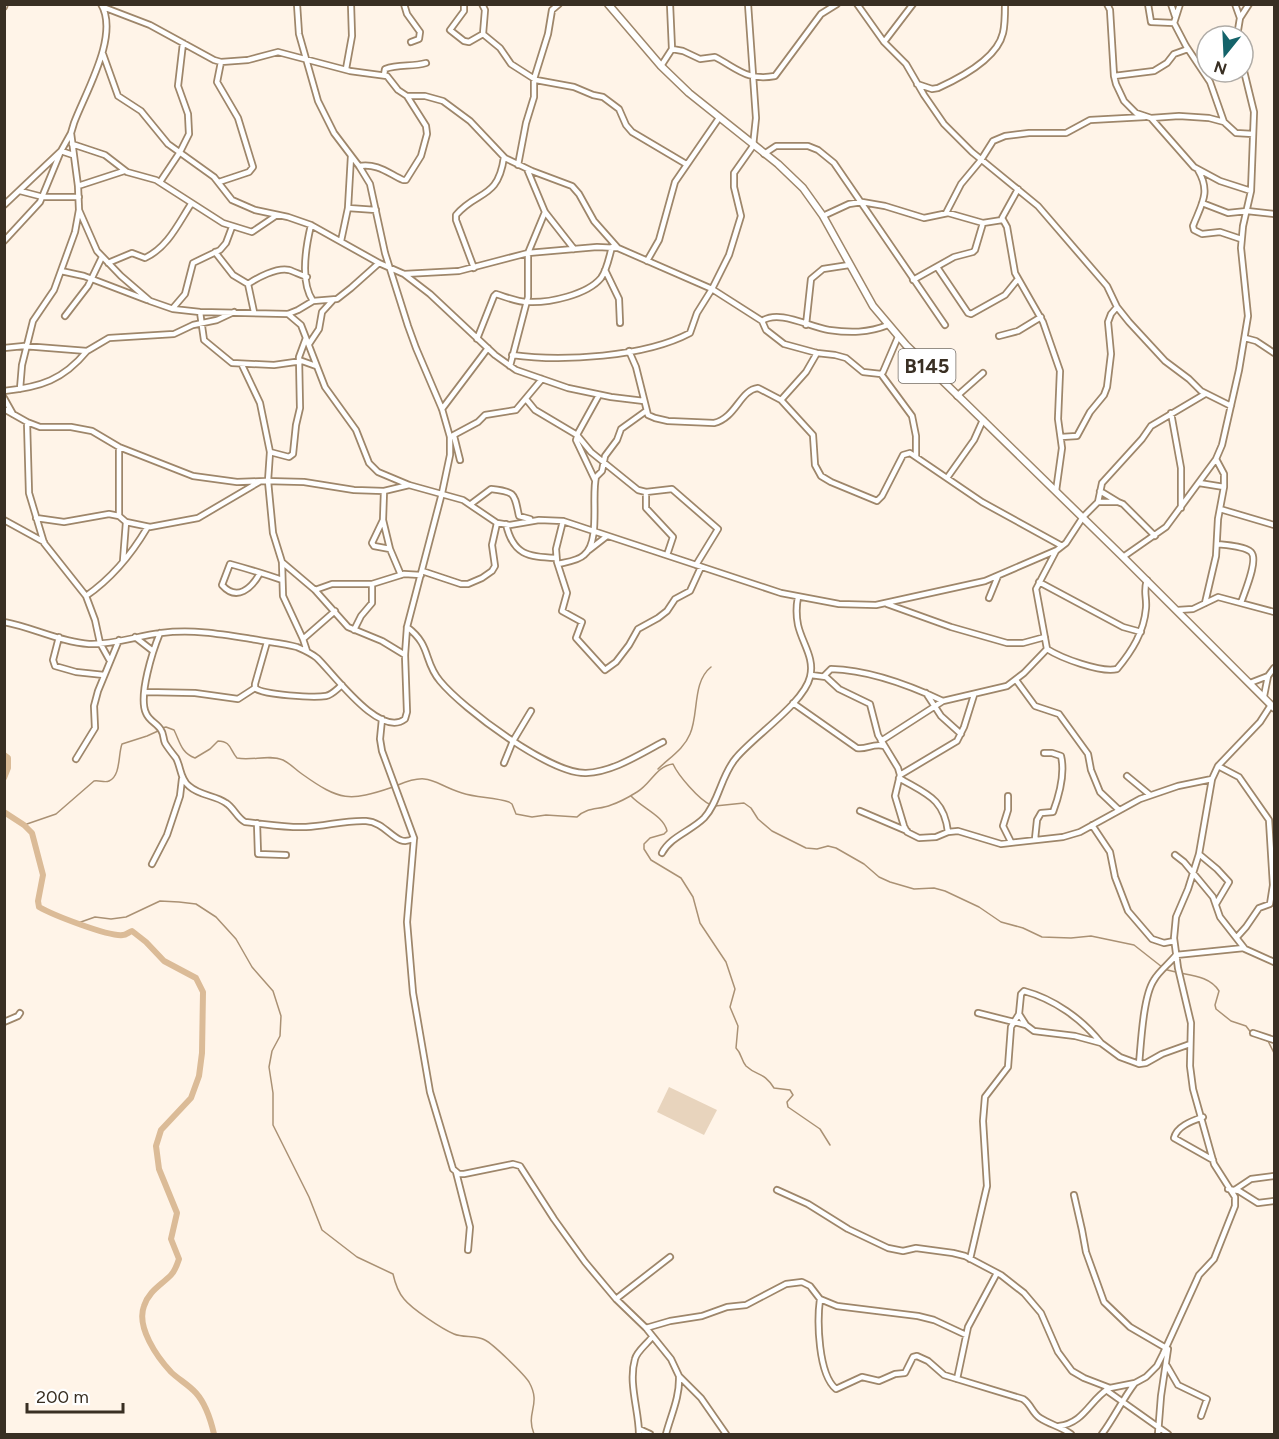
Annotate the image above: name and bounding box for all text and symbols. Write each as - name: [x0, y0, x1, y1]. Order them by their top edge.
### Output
- north arrow: [1195, 24, 1255, 84]
- text: N: [1212, 57, 1229, 79]
- road number: B145: [898, 349, 956, 383]
- scale bar: [27, 1376, 123, 1414]
- text: 200 m: [36, 1386, 89, 1408]

